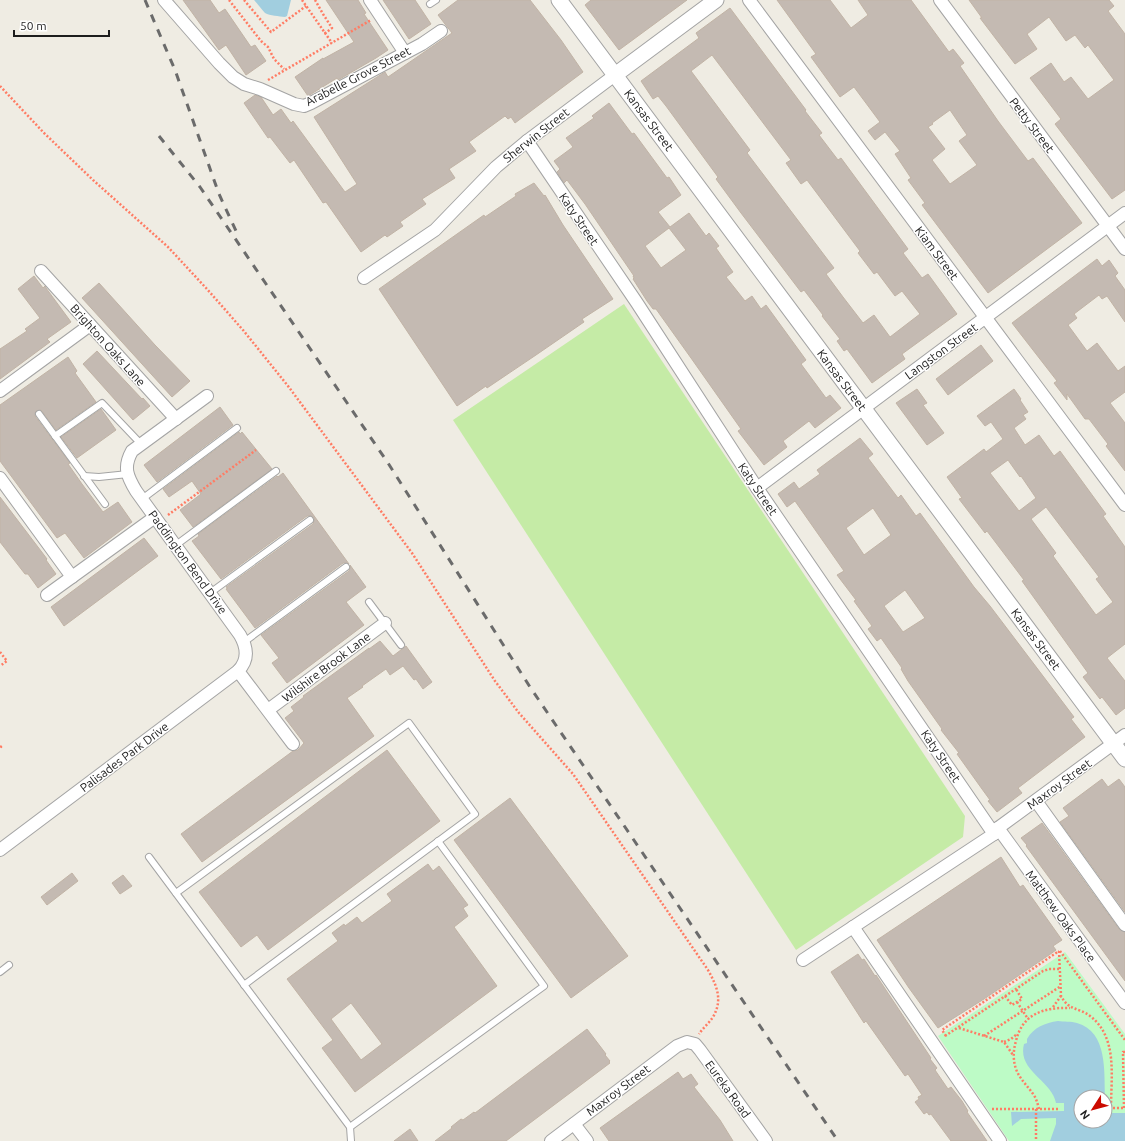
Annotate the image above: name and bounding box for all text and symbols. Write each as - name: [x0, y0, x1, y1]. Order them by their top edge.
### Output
- scale bar: [14, 12, 109, 38]
- text: 50 m: [20, 19, 47, 32]
- street label: Arabelle Grove Street: [303, 44, 413, 108]
- street label: Kansas Street: [622, 87, 676, 153]
- street label: Petty Street: [1007, 95, 1057, 155]
- street label: Sherwin Street: [501, 105, 572, 165]
- street label: Katy Street: [557, 190, 601, 248]
- street label: Kiam Street: [913, 224, 961, 282]
- street label: Brighton Oaks Lane: [68, 301, 148, 389]
- street label: Langston Street: [902, 320, 980, 382]
- street label: Kansas Street: [815, 347, 869, 413]
- street label: Katy Street: [736, 460, 780, 518]
- street label: Paddington Bend Drive: [146, 508, 230, 616]
- street label: Kansas Street: [1009, 606, 1063, 672]
- street label: Wilshire Brook Lane: [279, 630, 373, 704]
- street label: Palisades Park Drive: [77, 720, 171, 794]
- street label: Katy Street: [919, 727, 963, 785]
- street label: Maxroy Street: [1024, 756, 1094, 812]
- street label: Matthew Oaks Place: [1023, 868, 1099, 964]
- street label: Eureka Road: [703, 1058, 753, 1120]
- street label: Maxroy Street: [584, 1062, 653, 1118]
- north arrow: [1073, 1089, 1113, 1129]
- text: N: [1078, 1108, 1092, 1122]

